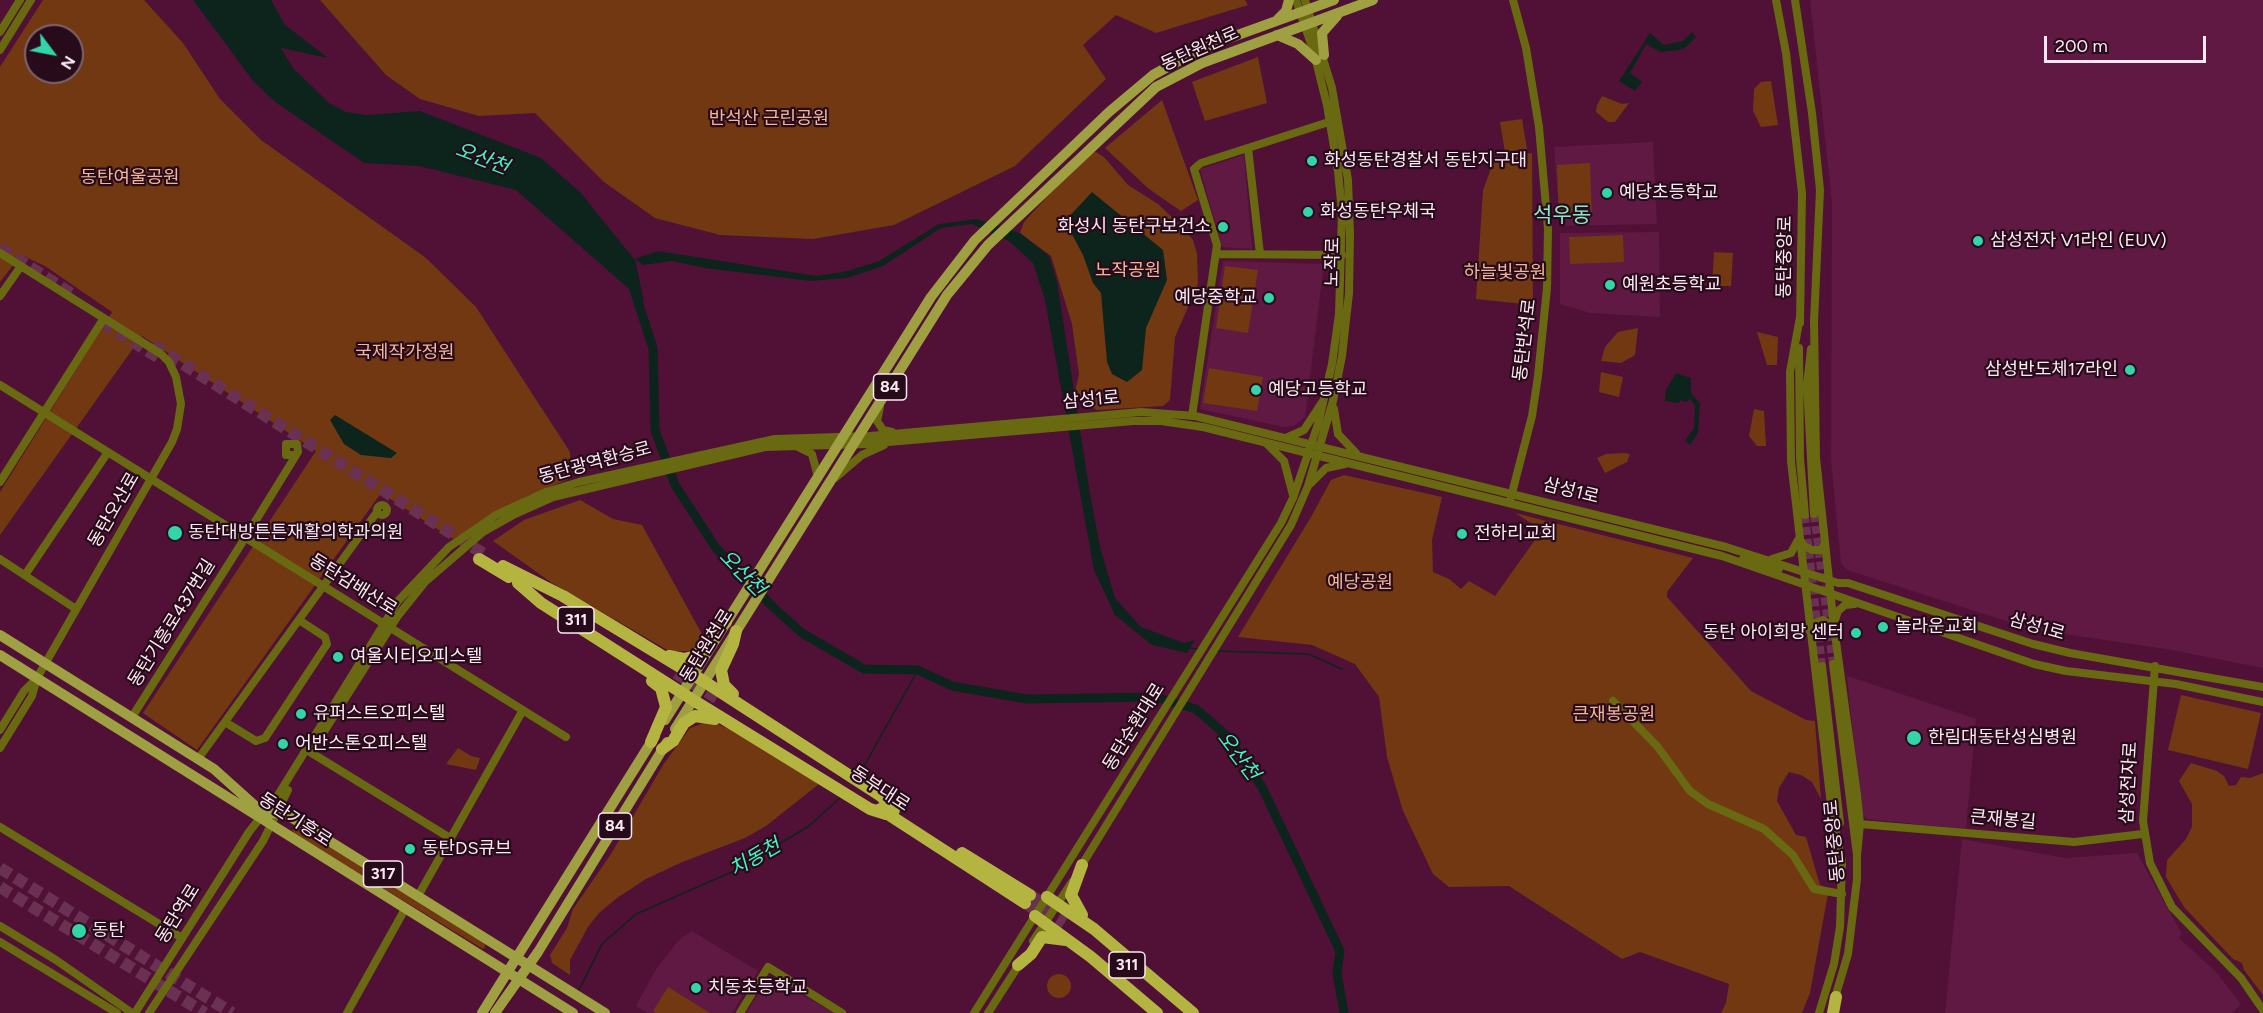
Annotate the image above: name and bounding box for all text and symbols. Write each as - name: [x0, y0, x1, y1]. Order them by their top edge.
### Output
- street label: 동탄원천로: [1158, 22, 1242, 76]
- north arrow: [24, 24, 84, 84]
- scale bar: [2047, 24, 2209, 62]
- text: 200 m: [2055, 35, 2108, 57]
- text: N: [57, 52, 79, 73]
- park label: 반석산 근린공원: [709, 108, 829, 130]
- water label: 오산천: [452, 138, 512, 180]
- place label: 화성동탄경찰서 동탄지구대: [1324, 150, 1527, 172]
- marker: 화성동탄경찰서 동탄지구대: [1305, 154, 1319, 168]
- park label: 동탄여울공원: [80, 167, 180, 189]
- place label: 예당초등학교: [1619, 182, 1718, 204]
- marker: 예당초등학교: [1600, 186, 1614, 200]
- place label: 화성동탄우체국: [1320, 201, 1436, 223]
- district label: 석우동: [1533, 203, 1591, 229]
- marker: 화성동탄우체국: [1301, 205, 1315, 219]
- street label: 동탄중앙로: [1773, 215, 1797, 299]
- place label: 화성시 동탄구보건소: [1058, 216, 1211, 238]
- marker: 화성시 동탄구보건소: [1216, 220, 1230, 234]
- place label: 삼성전자 V1라인 (EUV): [1990, 230, 2167, 252]
- marker: 삼성전자 V1라인 (EUV): [1971, 234, 1985, 248]
- street label: 노작로: [1322, 237, 1344, 287]
- park label: 노작공원: [1095, 260, 1161, 282]
- park label: 하늘빛공원: [1464, 262, 1546, 284]
- place label: 예원초등학교: [1622, 274, 1721, 296]
- marker: 예원초등학교: [1603, 278, 1617, 292]
- place label: 예당중학교: [1174, 287, 1257, 309]
- marker: 예당중학교: [1262, 291, 1276, 305]
- street label: 동탄반석로: [1509, 298, 1541, 382]
- park label: 국제작가정원: [355, 342, 455, 364]
- place label: 삼성반도체17라인: [1985, 359, 2118, 381]
- marker: 삼성반도체17라인: [2123, 363, 2137, 377]
- road number: 84: [874, 374, 906, 400]
- place label: 예당고등학교: [1268, 379, 1367, 401]
- marker: 예당고등학교: [1249, 383, 1263, 397]
- street label: 삼성1로: [1062, 387, 1120, 413]
- street label: 동탄광역환승로: [536, 438, 654, 488]
- street label: 동탄오산로: [84, 469, 144, 551]
- street label: 삼성1로: [1541, 474, 1601, 508]
- place label: 동탄대방튼튼재활의학과의원: [188, 522, 403, 544]
- place label: 전하리교회: [1474, 523, 1557, 545]
- marker: 동탄대방튼튼재활의학과의원: [166, 524, 184, 542]
- marker: 전하리교회: [1455, 527, 1469, 541]
- water label: 오산천: [714, 545, 770, 601]
- street label: 동탄감배산로: [305, 550, 401, 620]
- street label: 동탄기흥로437번길: [124, 555, 220, 691]
- park label: 예당공원: [1327, 572, 1393, 594]
- street label: 동탄원천로: [676, 605, 738, 687]
- road number: 311: [558, 607, 594, 633]
- street label: 삼성1로: [2007, 609, 2067, 645]
- place label: 놀라운교회: [1895, 616, 1978, 638]
- marker: 놀라운교회: [1876, 620, 1890, 634]
- place label: 동탄 아이희망 센터: [1703, 622, 1844, 644]
- marker: 동탄 아이희망 센터: [1849, 626, 1863, 640]
- place label: 여울시티오피스텔: [350, 646, 482, 668]
- marker: 여울시티오피스텔: [331, 650, 345, 664]
- street label: 동탄순환대로: [1099, 679, 1169, 775]
- place label: 유퍼스트오피스텔: [313, 703, 445, 725]
- park label: 큰재봉공원: [1573, 704, 1655, 726]
- marker: 유퍼스트오피스텔: [294, 707, 308, 721]
- water label: 오산천: [1212, 727, 1264, 785]
- place label: 한림대동탄성심병원: [1928, 727, 2077, 749]
- marker: 한림대동탄성심병원: [1905, 729, 1923, 747]
- place label: 어반스톤오피스텔: [295, 733, 427, 755]
- marker: 어반스톤오피스텔: [276, 737, 290, 751]
- street label: 삼성전자로: [2116, 741, 2142, 825]
- street label: 동부대로: [846, 762, 914, 816]
- street label: 동탄기흥로: [254, 788, 336, 852]
- street label: 동탄중앙로: [1821, 799, 1849, 883]
- street label: 큰재봉길: [1969, 806, 2037, 834]
- road number: 84: [598, 813, 632, 839]
- water label: 치동천: [725, 834, 785, 882]
- place label: 동탄DS큐브: [422, 838, 512, 860]
- marker: 동탄DS큐브: [403, 842, 417, 856]
- road number: 317: [364, 861, 403, 887]
- street label: 동탄역로: [151, 880, 205, 948]
- place label: 동탄: [92, 920, 125, 942]
- marker: 동탄: [70, 922, 88, 940]
- road number: 311: [1109, 952, 1145, 978]
- place label: 치동초등학교: [708, 977, 807, 999]
- marker: 치동초등학교: [689, 981, 703, 995]

